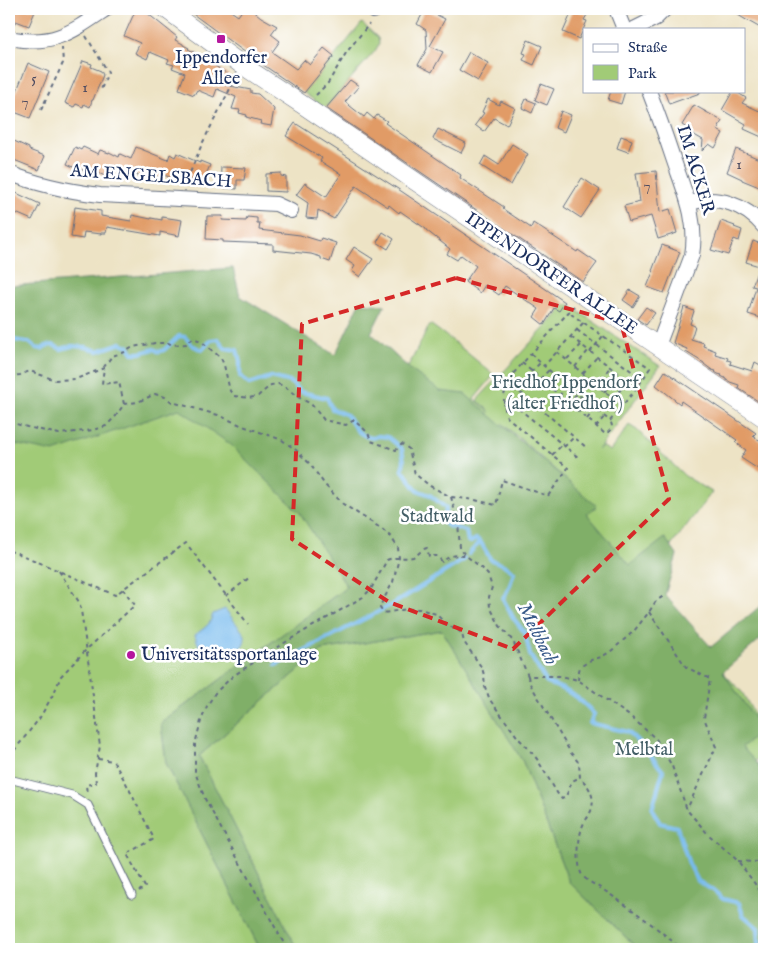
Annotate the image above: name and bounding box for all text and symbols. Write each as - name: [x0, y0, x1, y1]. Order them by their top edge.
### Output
- legend: [583, 28, 746, 92]
- marker: Ippendorfer Allee: [215, 33, 227, 45]
- text: Straße: [628, 38, 668, 57]
- place label: Ippendorfer Allee: [175, 47, 267, 91]
- text: Park: [628, 64, 658, 83]
- house number: 5: [31, 69, 37, 88]
- house number: 1: [82, 78, 88, 97]
- house number: 7: [21, 92, 29, 111]
- street label: IM ACKER: [670, 122, 720, 219]
- house number: 1: [736, 155, 742, 174]
- street label: AM ENGELSBACH: [68, 160, 233, 194]
- house number: 7: [643, 176, 651, 195]
- street label: IPPENDORFER ALLEE: [460, 208, 642, 340]
- park label: Friedhof Ippendorf (alter Friedhof): [491, 372, 642, 416]
- park label: Stadtwald: [400, 506, 474, 529]
- water label: Melbbach: [511, 599, 563, 669]
- place label: Universitätssportanlage: [141, 644, 317, 667]
- marker: Universitätssportanlage: [125, 649, 137, 661]
- park label: Melbtal: [615, 739, 673, 762]

